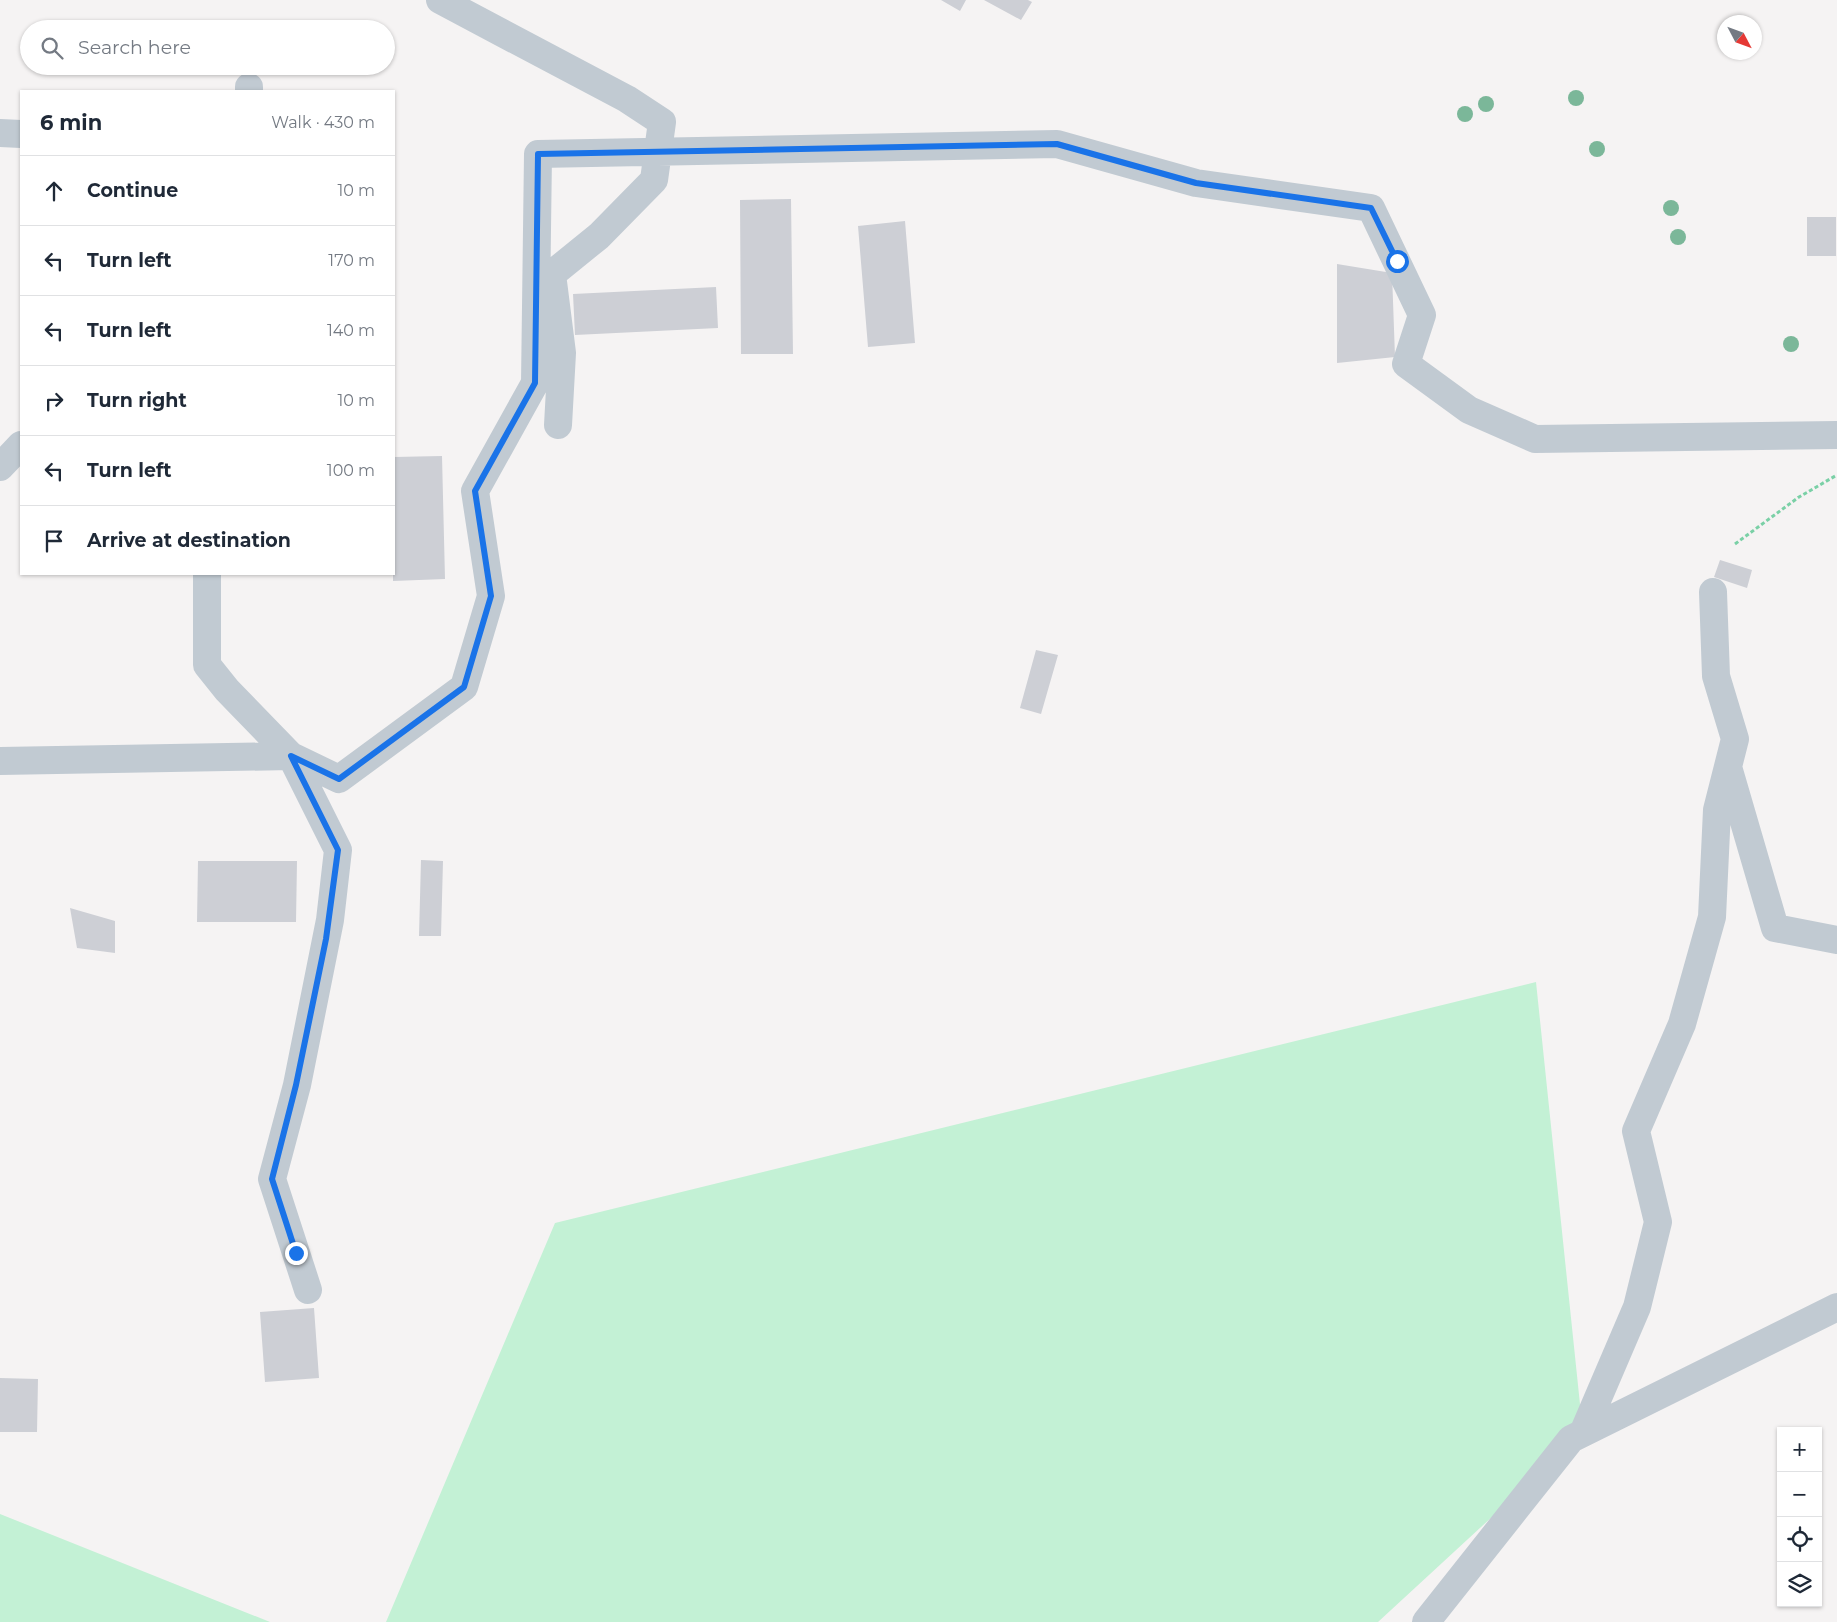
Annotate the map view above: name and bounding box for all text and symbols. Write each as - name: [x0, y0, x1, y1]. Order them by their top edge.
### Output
- north arrow: [1717, 15, 1762, 60]
- search box: [20, 20, 395, 75]
- icon: search: [38, 34, 66, 62]
- text: Search here: [78, 36, 191, 59]
- text: 6 min: [40, 110, 102, 135]
- text: Walk · 430 m: [271, 113, 375, 132]
- icon: ahead: [40, 177, 68, 205]
- text: Continue: [87, 179, 178, 202]
- text: 10 m: [337, 181, 375, 200]
- icon: left: [40, 247, 68, 275]
- text: Turn left: [87, 249, 172, 272]
- route start: [1386, 250, 1409, 273]
- text: 170 m: [328, 251, 375, 270]
- icon: left: [40, 317, 68, 345]
- text: Turn left: [87, 319, 172, 342]
- text: 140 m: [327, 321, 375, 340]
- icon: right: [40, 387, 68, 415]
- text: Turn right: [87, 389, 187, 412]
- text: 10 m: [337, 391, 375, 410]
- icon: left: [40, 457, 68, 485]
- text: Turn left: [87, 459, 172, 482]
- text: 100 m: [327, 461, 375, 480]
- icon: arrive: [40, 527, 68, 555]
- text: Arrive at destination: [87, 529, 291, 552]
- route end: [285, 1242, 308, 1265]
- map controls: [1777, 1427, 1822, 1607]
- button: +: [1777, 1427, 1822, 1472]
- button: −: [1777, 1472, 1822, 1517]
- button: locate: [1777, 1517, 1822, 1562]
- button: layers: [1777, 1562, 1822, 1607]

